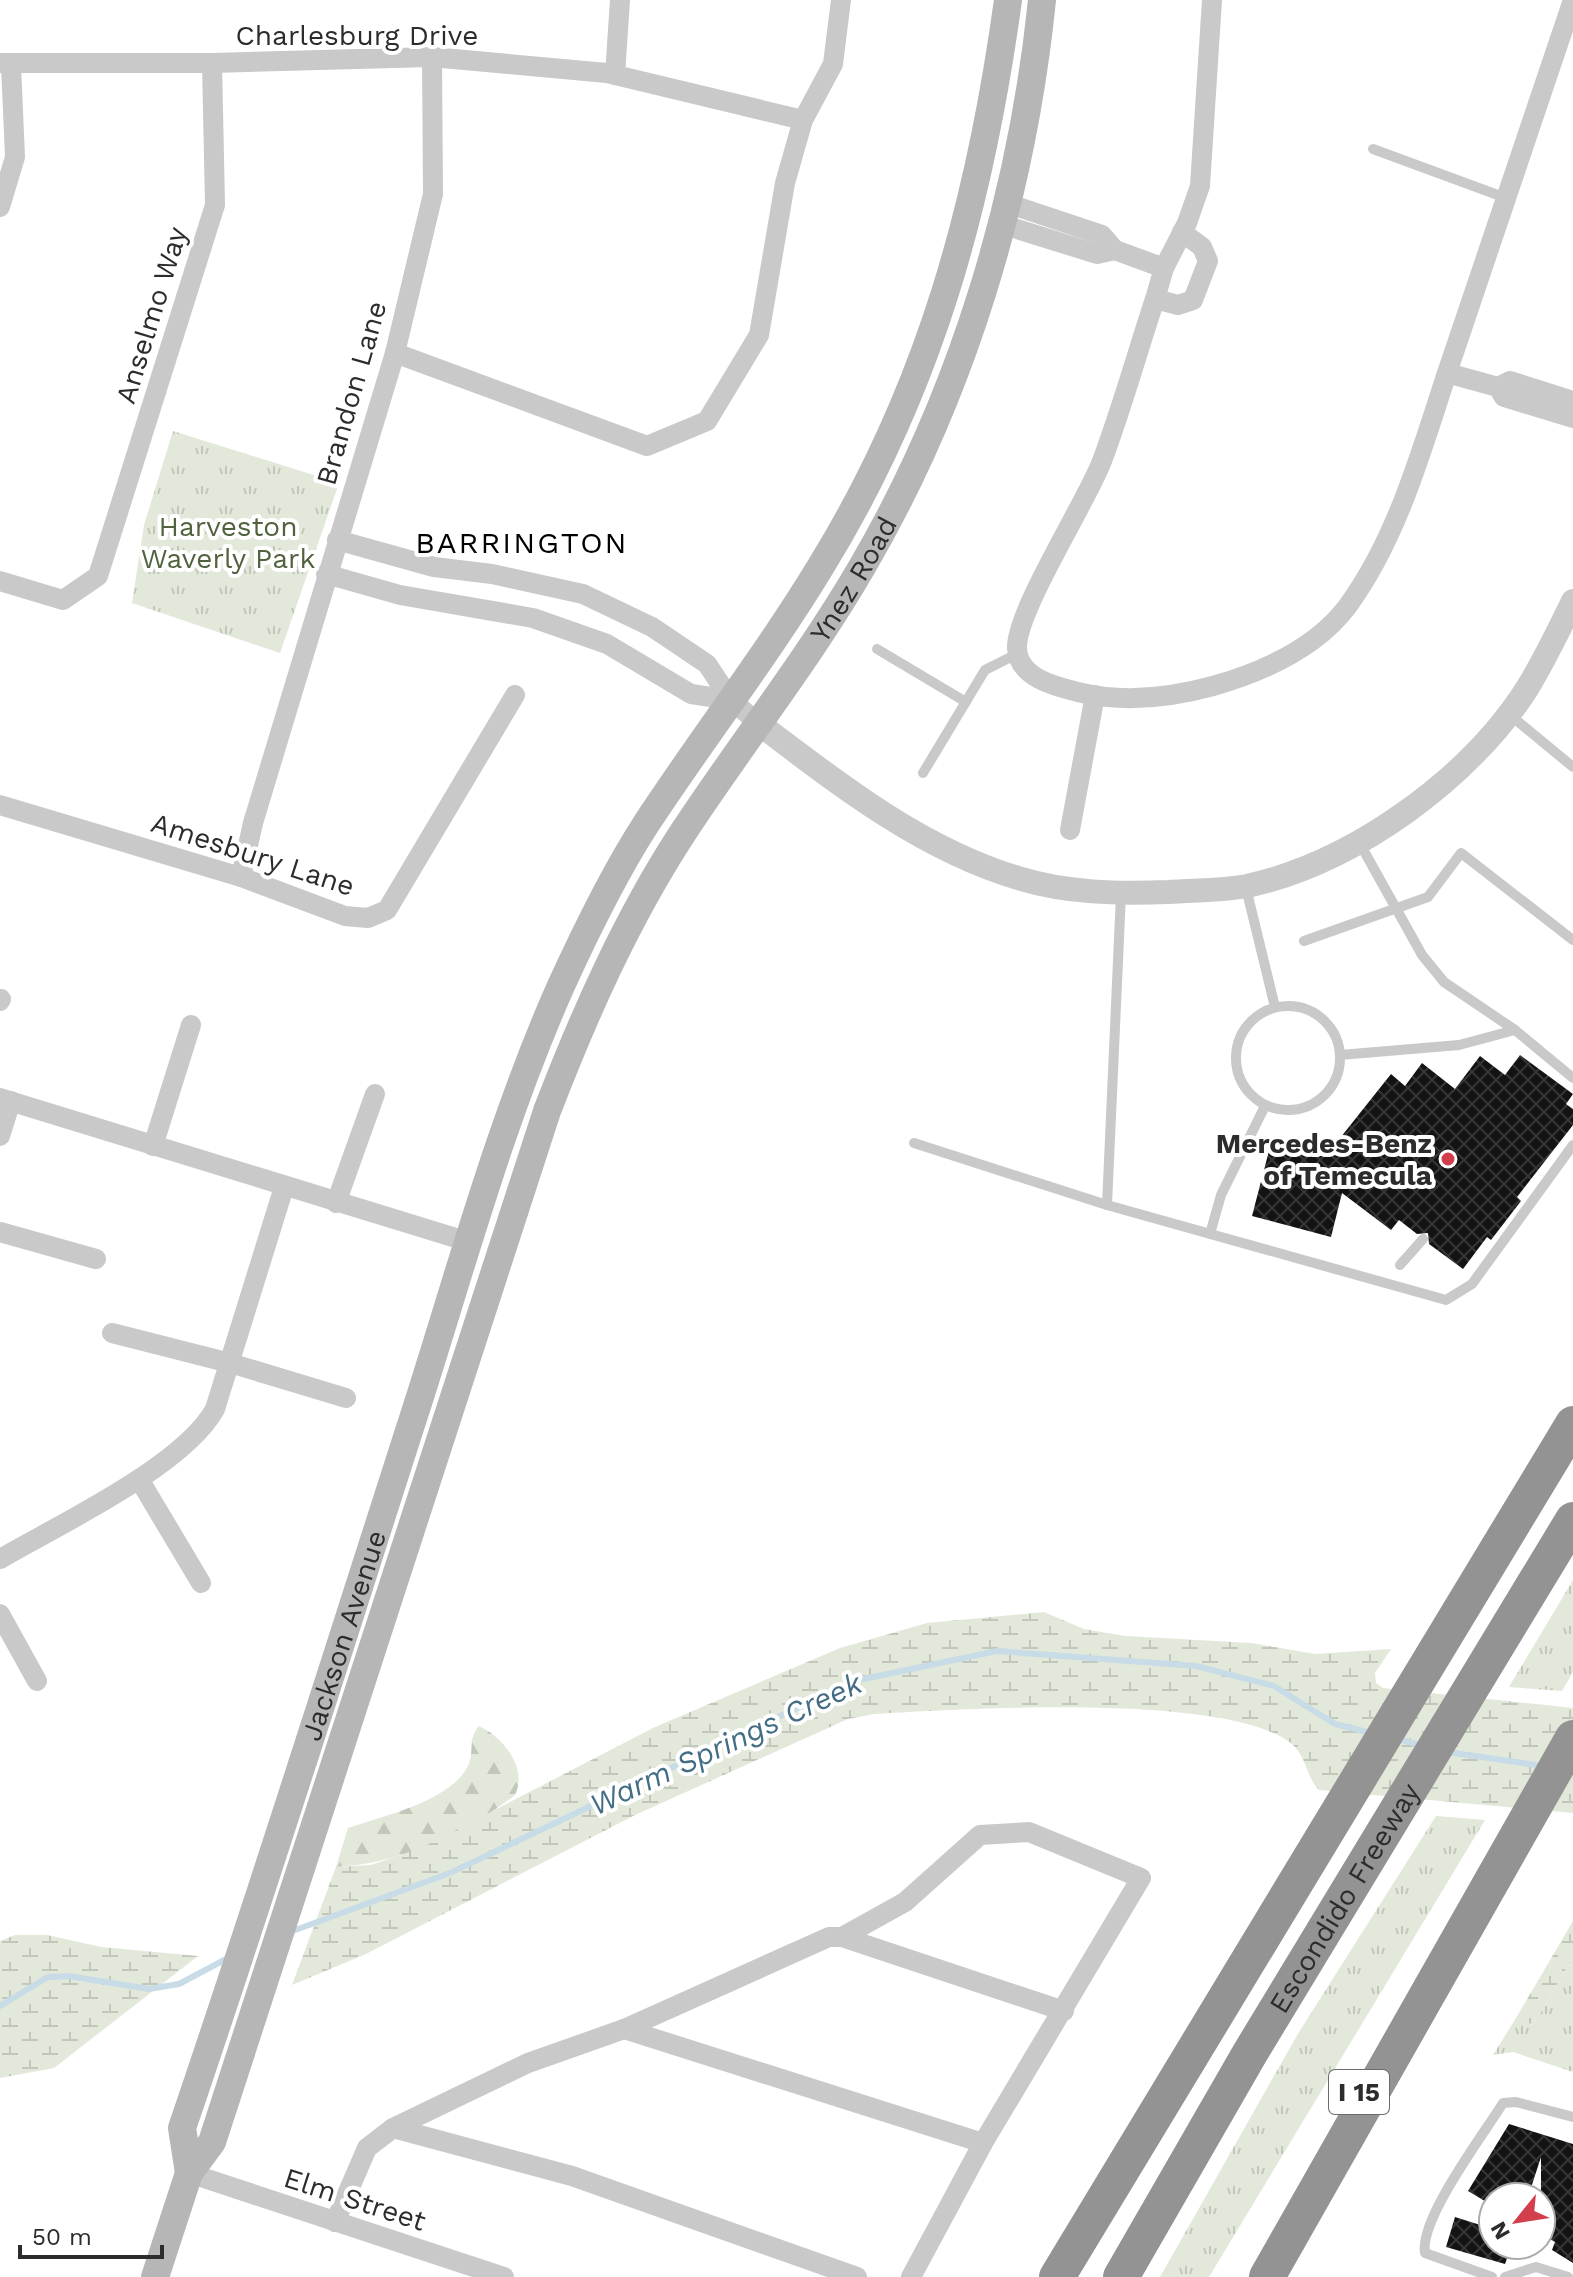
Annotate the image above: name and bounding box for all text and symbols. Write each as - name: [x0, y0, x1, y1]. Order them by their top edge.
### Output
- street label: Charlesburg Drive: [236, 19, 478, 52]
- street label: Anselmo Way: [109, 222, 194, 407]
- street label: Brandon Lane: [309, 297, 394, 489]
- park label: Harveston Waverly Park: [141, 510, 315, 575]
- street label: Ynez Road: [803, 511, 904, 649]
- district label: BARRINGTON: [415, 525, 629, 560]
- street label: Amesbury Lane: [147, 806, 359, 903]
- place label: Mercedes-Benz of Temecula: [1216, 1127, 1433, 1192]
- marker: Mercedes-Benz of Temecula: [1439, 1150, 1457, 1168]
- street label: Jackson Avenue: [295, 1526, 393, 1745]
- water label: Warm Springs Creek: [584, 1664, 869, 1822]
- street label: Escondido Freeway: [1262, 1777, 1427, 2019]
- road number: I 15: [1329, 2070, 1389, 2114]
- street label: Elm Street: [280, 2161, 430, 2238]
- north arrow: [1477, 2181, 1557, 2261]
- scale bar: [20, 2209, 162, 2259]
- text: N: [1485, 2217, 1515, 2244]
- text: 50 m: [32, 2223, 92, 2251]

